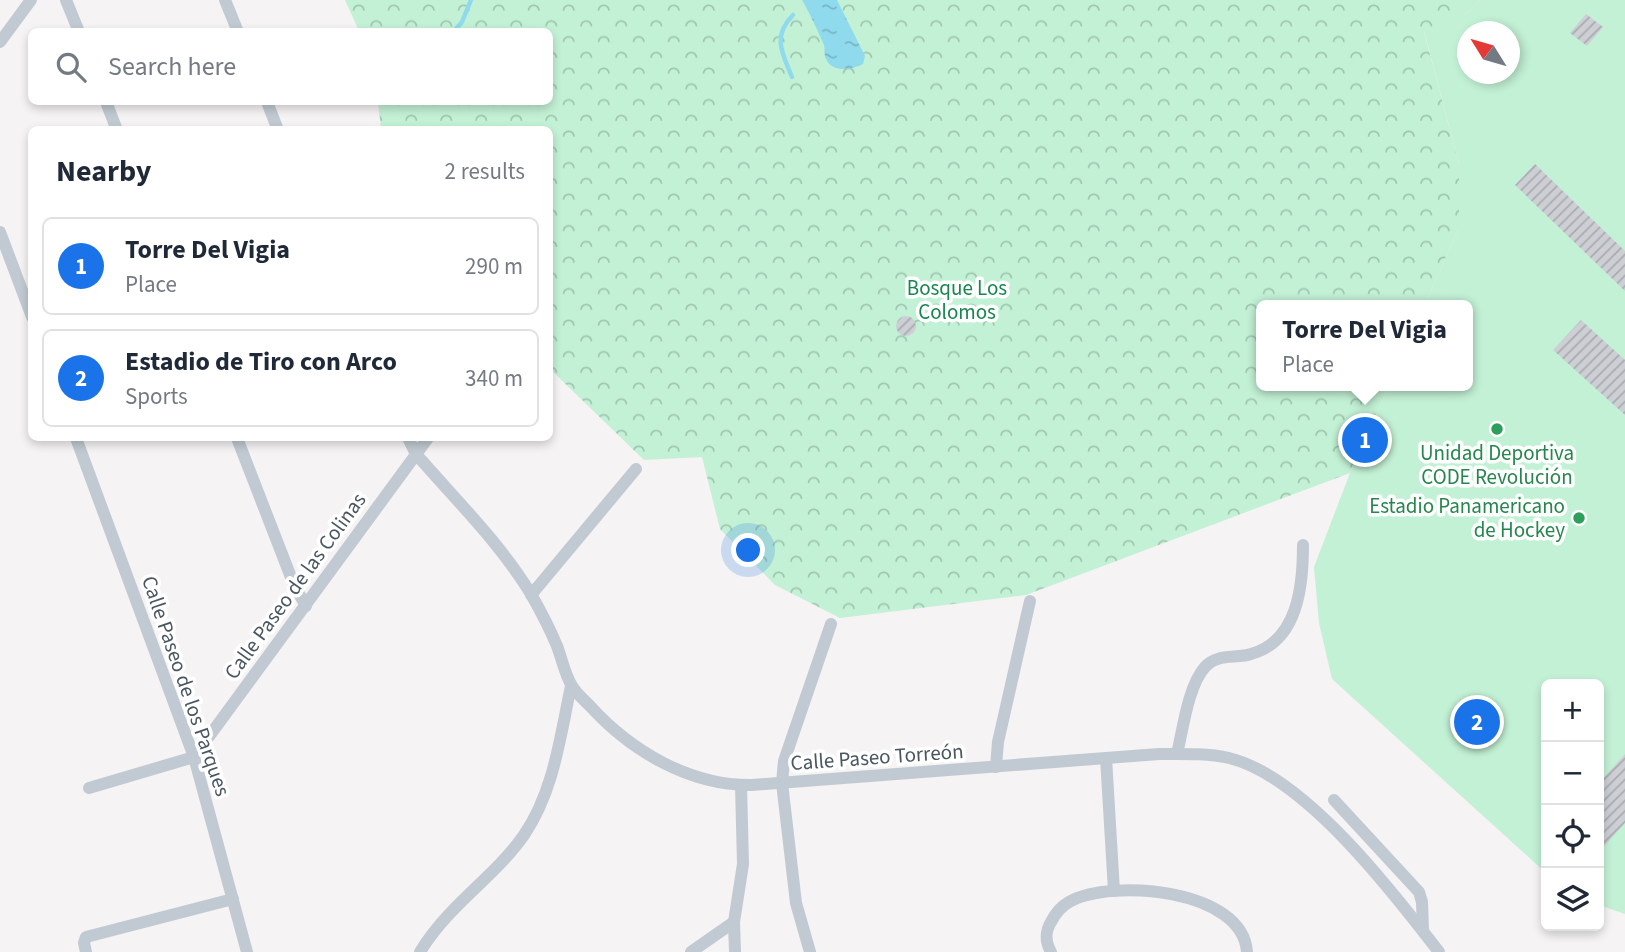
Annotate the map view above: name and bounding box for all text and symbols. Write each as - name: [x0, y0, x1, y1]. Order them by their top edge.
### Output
- north arrow: [1457, 21, 1520, 84]
- search box: [28, 28, 553, 105]
- icon: search: [52, 48, 90, 86]
- text: Search here: [108, 48, 236, 85]
- text: Nearby: [56, 150, 151, 193]
- text: 2 results: [445, 155, 525, 188]
- text: Torre Del Vigia: [125, 231, 290, 268]
- text: 1: [75, 250, 87, 283]
- text: 290 m: [465, 250, 523, 283]
- text: Place: [125, 268, 177, 301]
- park label: Bosque Los Colomos: [907, 273, 1007, 327]
- popup: [1256, 300, 1473, 391]
- text: Torre Del Vigia: [1282, 311, 1447, 348]
- text: Estadio de Tiro con Arco: [125, 343, 397, 380]
- text: Place: [1282, 348, 1334, 381]
- text: 2: [75, 362, 87, 395]
- text: 340 m: [465, 362, 523, 395]
- text: Sports: [125, 380, 188, 413]
- pin: 1: [1342, 414, 1388, 466]
- marker: Unidad Deportiva CODE Revolución: [1489, 421, 1505, 437]
- place label: Unidad Deportiva CODE Revolución: [1420, 438, 1574, 492]
- street label: Calle Paseo de las Colinas: [217, 486, 373, 686]
- place label: Estadio Panamericano de Hockey: [1369, 491, 1565, 545]
- marker: Estadio Panamericano de Hockey: [1571, 510, 1587, 526]
- your location: [731, 533, 765, 567]
- street label: Calle Paseo de los Parques: [134, 572, 238, 800]
- map controls: [1541, 679, 1604, 931]
- button: +: [1541, 679, 1604, 742]
- pin: 2: [1454, 696, 1500, 748]
- street label: Calle Paseo Torreón: [790, 736, 964, 778]
- button: −: [1541, 742, 1604, 805]
- button: locate: [1541, 805, 1604, 868]
- button: layers: [1541, 868, 1604, 931]

